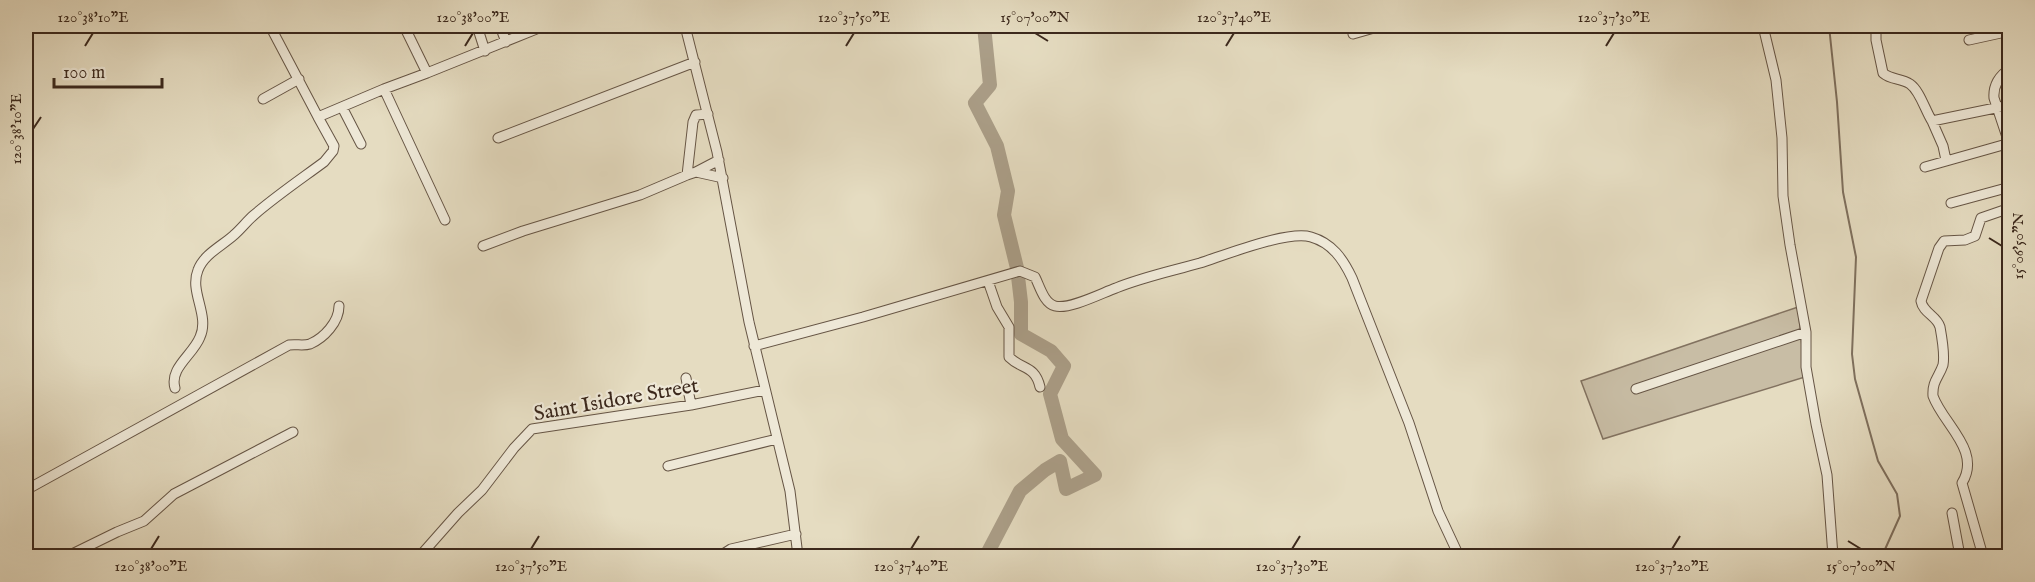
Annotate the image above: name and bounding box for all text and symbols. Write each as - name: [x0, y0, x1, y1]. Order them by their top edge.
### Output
- text: 120°38'10"E: [57, 8, 129, 27]
- text: 120°38'00"E: [437, 8, 509, 27]
- text: 120°37'50"E: [818, 8, 890, 27]
- text: 15°07'00"N: [1000, 8, 1070, 27]
- text: 120°37'40"E: [1197, 8, 1271, 27]
- text: 120°37'30"E: [1578, 8, 1650, 27]
- scale bar: [54, 51, 162, 89]
- text: 100 m: [63, 62, 105, 85]
- text: 120°38'10"E: [7, 93, 26, 165]
- text: 15°06'50"N: [2009, 213, 2028, 279]
- street label: Saint Isidore Street: [532, 373, 701, 428]
- text: 120°38'00"E: [115, 557, 187, 576]
- text: 120°37'50"E: [495, 557, 567, 576]
- text: 120°37'40"E: [874, 557, 948, 576]
- text: 120°37'30"E: [1256, 557, 1328, 576]
- text: 120°37'20"E: [1635, 557, 1709, 576]
- text: 15°07'00"N: [1826, 557, 1896, 576]

